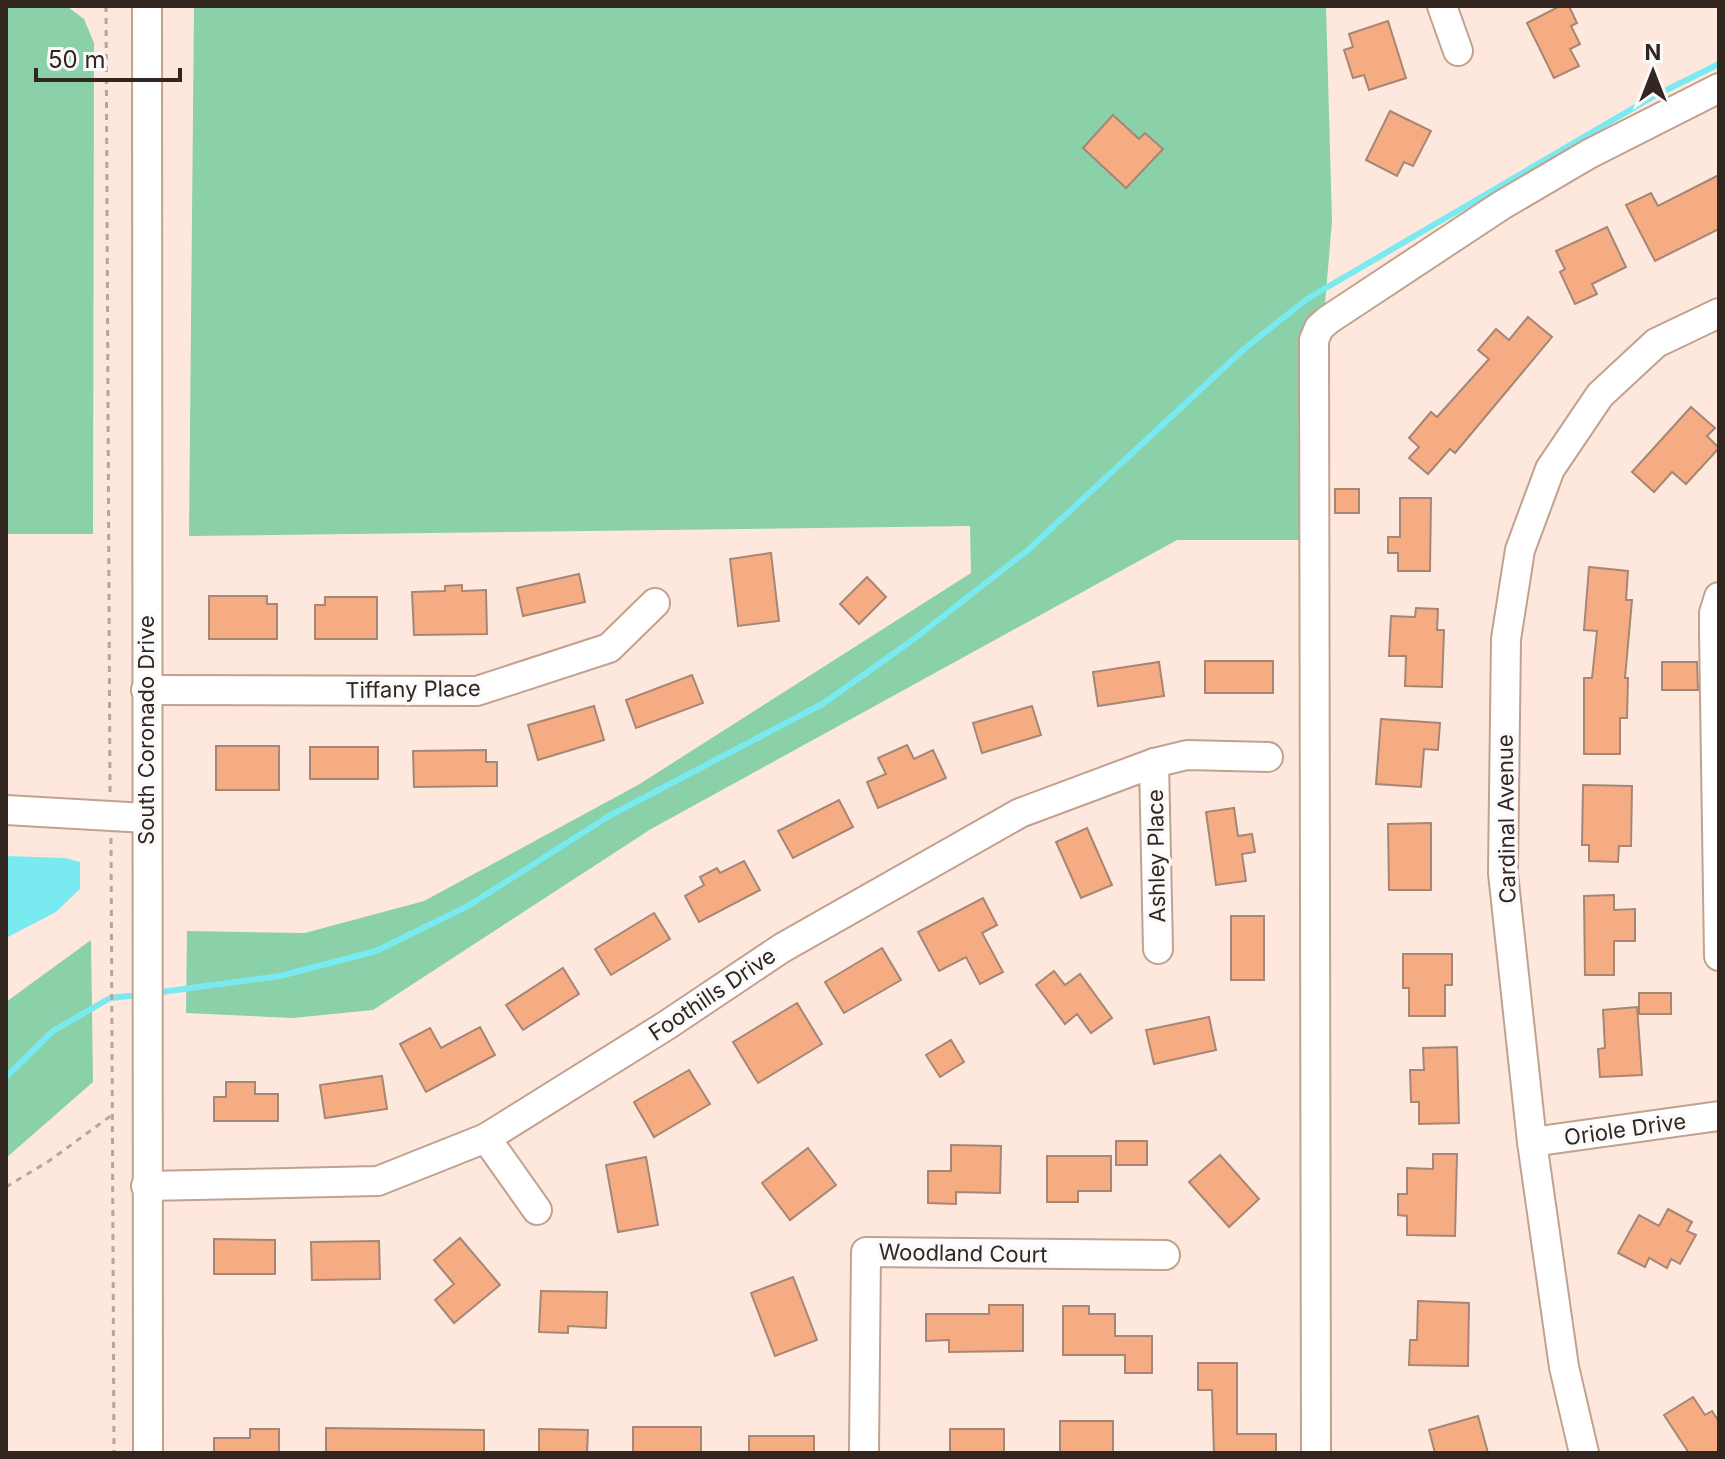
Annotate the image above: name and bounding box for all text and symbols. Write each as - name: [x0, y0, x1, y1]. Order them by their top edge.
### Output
- scale bar: [36, 32, 180, 82]
- north arrow: [1613, 32, 1693, 112]
- text: N: [1645, 39, 1661, 65]
- text: 50 m: [48, 45, 106, 74]
- street label: South Coronado Drive: [133, 615, 159, 845]
- street label: Tiffany Place: [345, 675, 481, 703]
- street label: Cardinal Avenue: [1492, 734, 1520, 904]
- street label: Ashley Place: [1142, 789, 1170, 923]
- street label: Foothills Drive: [644, 942, 780, 1046]
- street label: Oriole Drive: [1562, 1108, 1688, 1150]
- street label: Woodland Court: [878, 1239, 1048, 1267]

